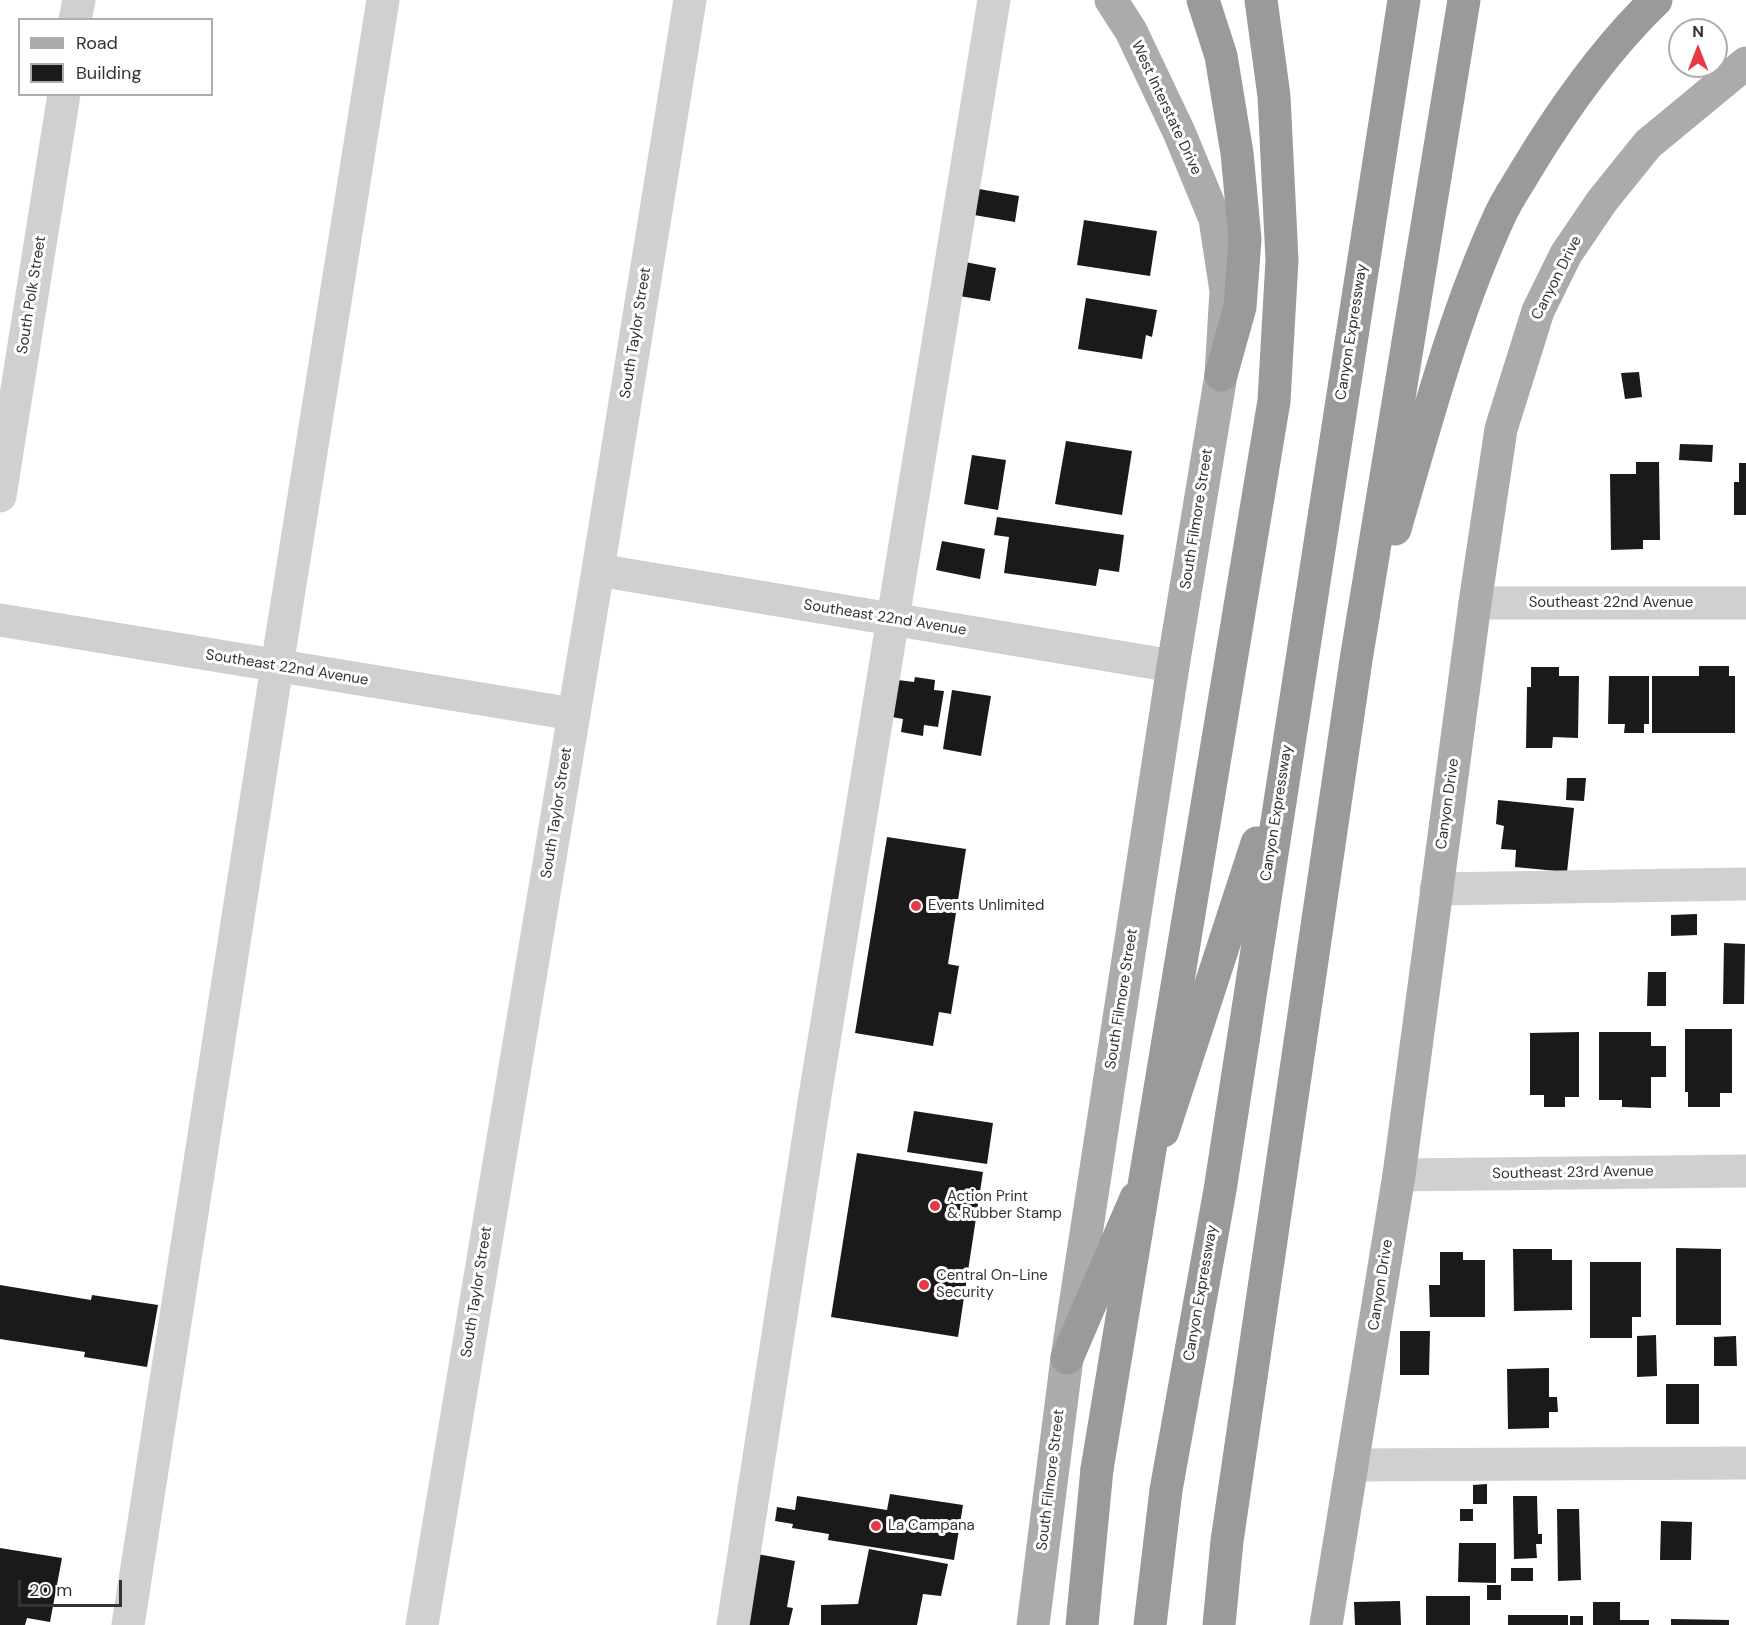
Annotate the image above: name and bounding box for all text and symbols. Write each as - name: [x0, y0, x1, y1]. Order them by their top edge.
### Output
- legend: [18, 18, 213, 96]
- north arrow: [1668, 18, 1728, 78]
- text: N: [1692, 21, 1704, 42]
- text: Road: [76, 31, 118, 55]
- street label: West Interstate Drive: [1127, 38, 1205, 178]
- text: Building: [76, 61, 141, 85]
- street label: Canyon Drive: [1528, 233, 1586, 323]
- street label: South Polk Street: [14, 235, 50, 355]
- street label: Canyon Expressway: [1332, 263, 1372, 401]
- street label: South Taylor Street: [617, 266, 655, 400]
- street label: South Filmore Street: [1177, 447, 1217, 591]
- street label: Southeast 22nd Avenue: [1529, 594, 1693, 612]
- street label: Southeast 22nd Avenue: [802, 596, 968, 640]
- street label: Southeast 22nd Avenue: [204, 646, 370, 690]
- street label: Canyon Expressway: [1257, 744, 1297, 882]
- street label: South Taylor Street: [538, 746, 576, 880]
- street label: Canyon Drive: [1433, 757, 1463, 851]
- place label: Events Unlimited: [928, 897, 1044, 915]
- marker: Events Unlimited: [909, 899, 923, 913]
- street label: South Filmore Street: [1102, 927, 1142, 1071]
- street label: Southeast 23rd Avenue: [1492, 1163, 1654, 1183]
- place label: Action Print & Rubber Stamp: [947, 1188, 1062, 1223]
- marker: Action Print & Rubber Stamp: [928, 1199, 942, 1213]
- street label: Canyon Expressway: [1180, 1224, 1222, 1362]
- street label: South Taylor Street: [458, 1225, 496, 1359]
- street label: Canyon Drive: [1365, 1238, 1397, 1332]
- place label: Central On-Line Security: [936, 1267, 1048, 1302]
- marker: Central On-Line Security: [917, 1278, 931, 1292]
- street label: South Filmore Street: [1033, 1408, 1069, 1552]
- place label: La Campana: [888, 1517, 975, 1535]
- marker: La Campana: [869, 1519, 883, 1533]
- scale bar: [21, 1568, 124, 1606]
- text: 20 m: [29, 1578, 72, 1602]

